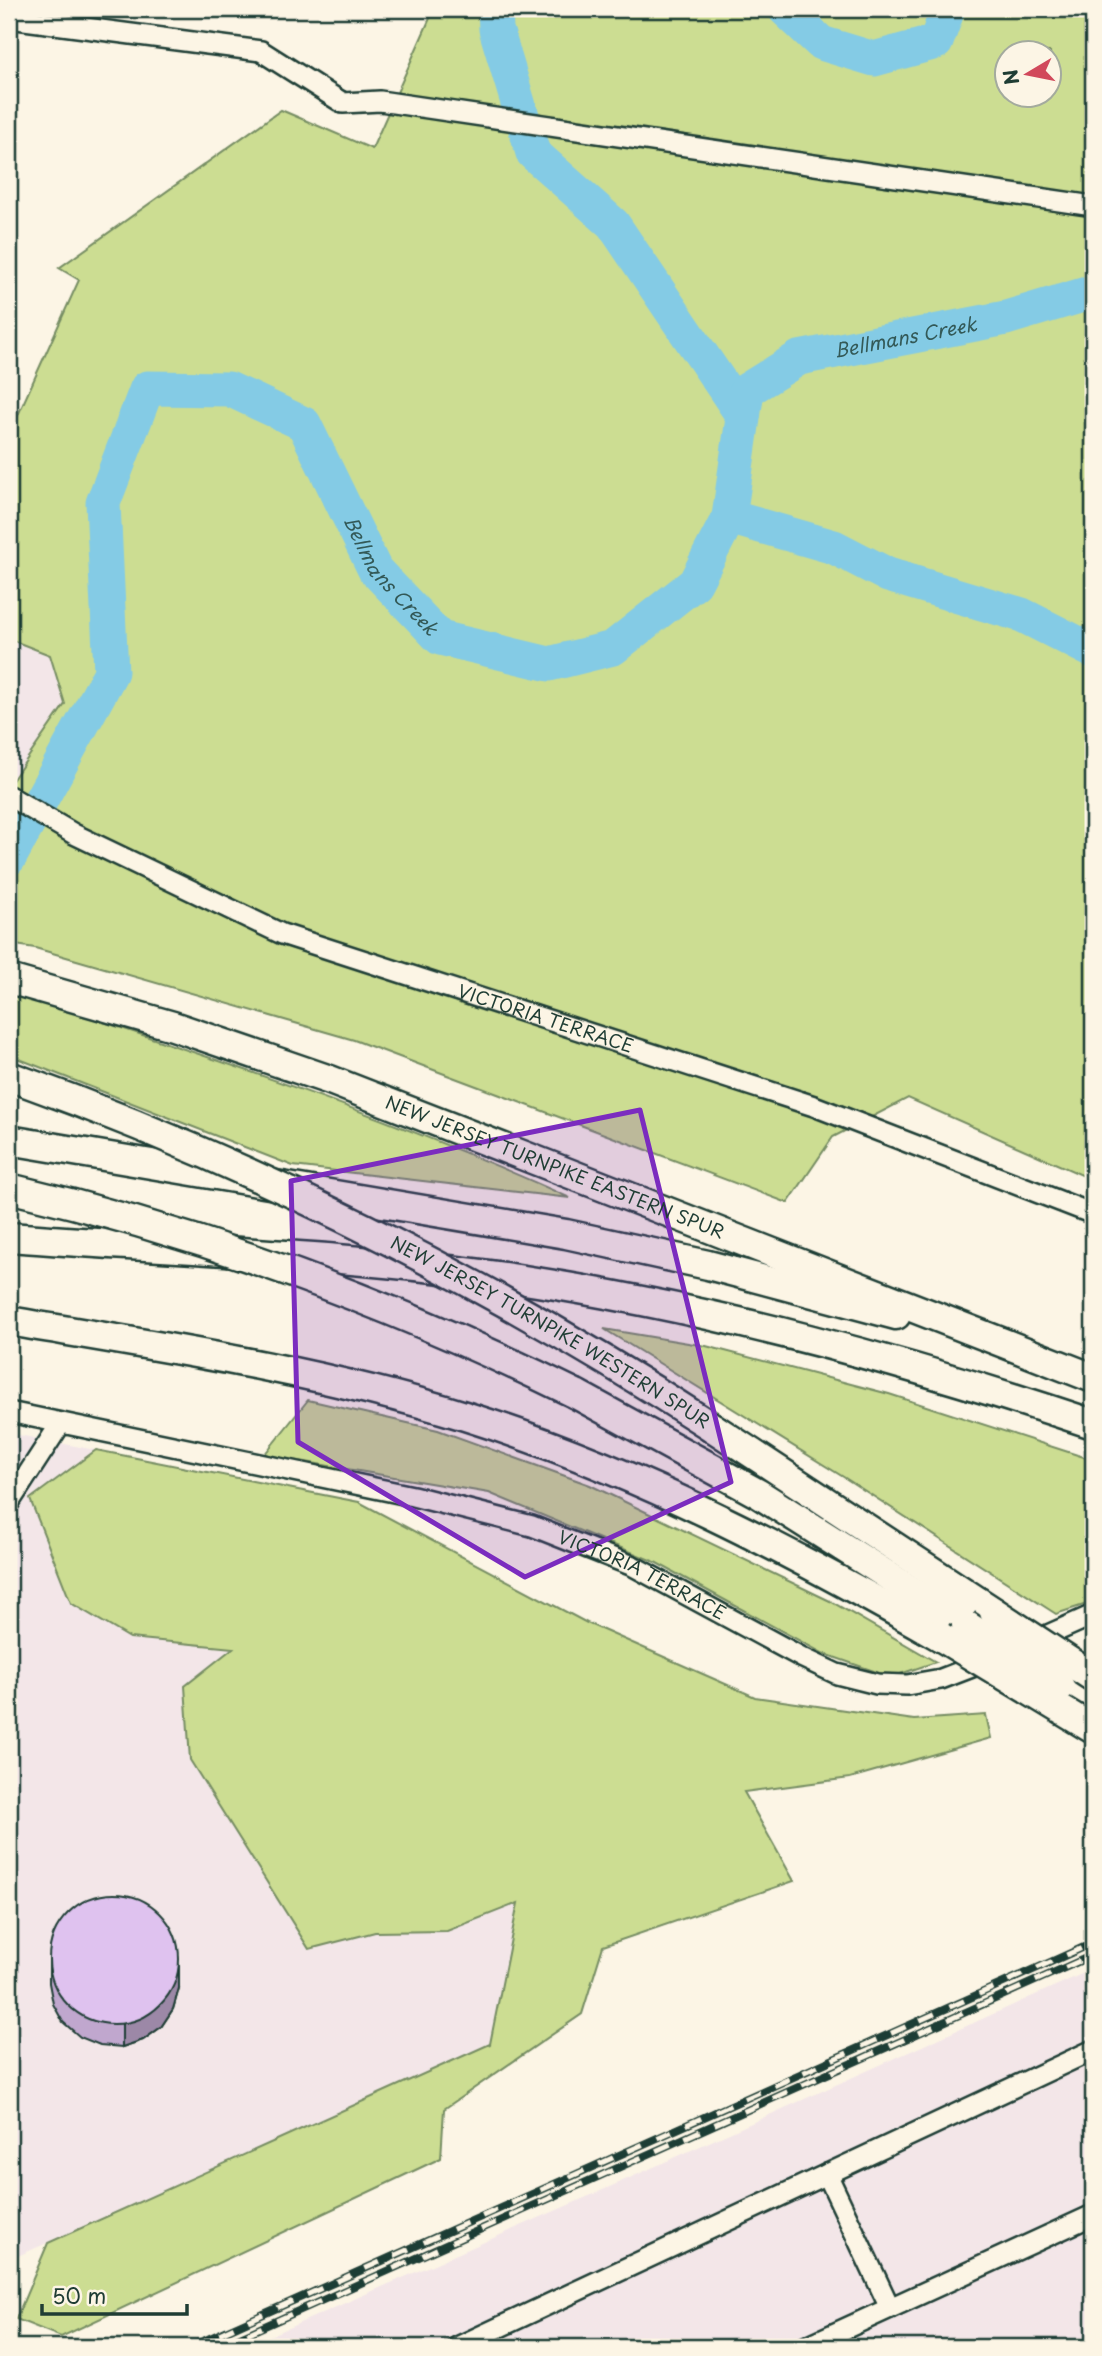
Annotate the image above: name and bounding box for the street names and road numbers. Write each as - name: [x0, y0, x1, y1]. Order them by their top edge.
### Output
- street label: VICTORIA TERRACE: [455, 977, 637, 1059]
- street label: NEW JERSEY TURNPIKE EASTERN SPUR: [382, 1088, 729, 1245]
- street label: NEW JERSEY TURNPIKE WESTERN SPUR: [386, 1228, 716, 1434]
- street label: VICTORIA TERRACE: [555, 1523, 731, 1626]

